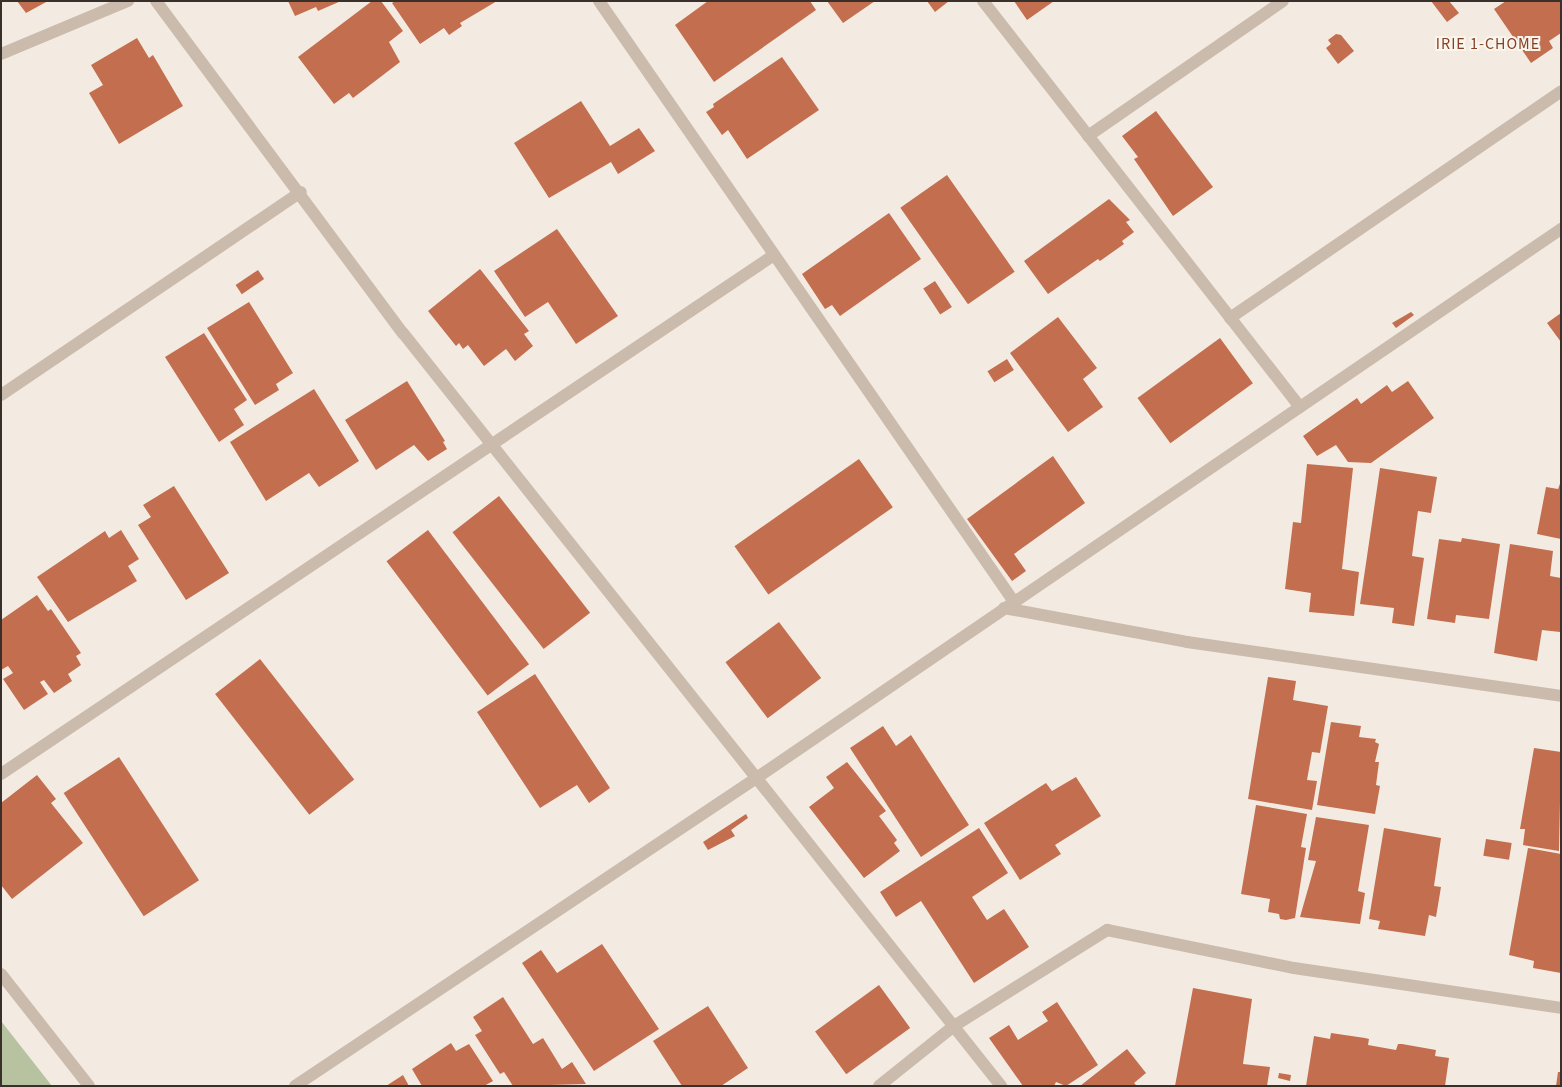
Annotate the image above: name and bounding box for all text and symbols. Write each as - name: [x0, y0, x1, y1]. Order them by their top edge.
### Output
- district label: IRIE 1-CHOME: [1434, 34, 1542, 54]

